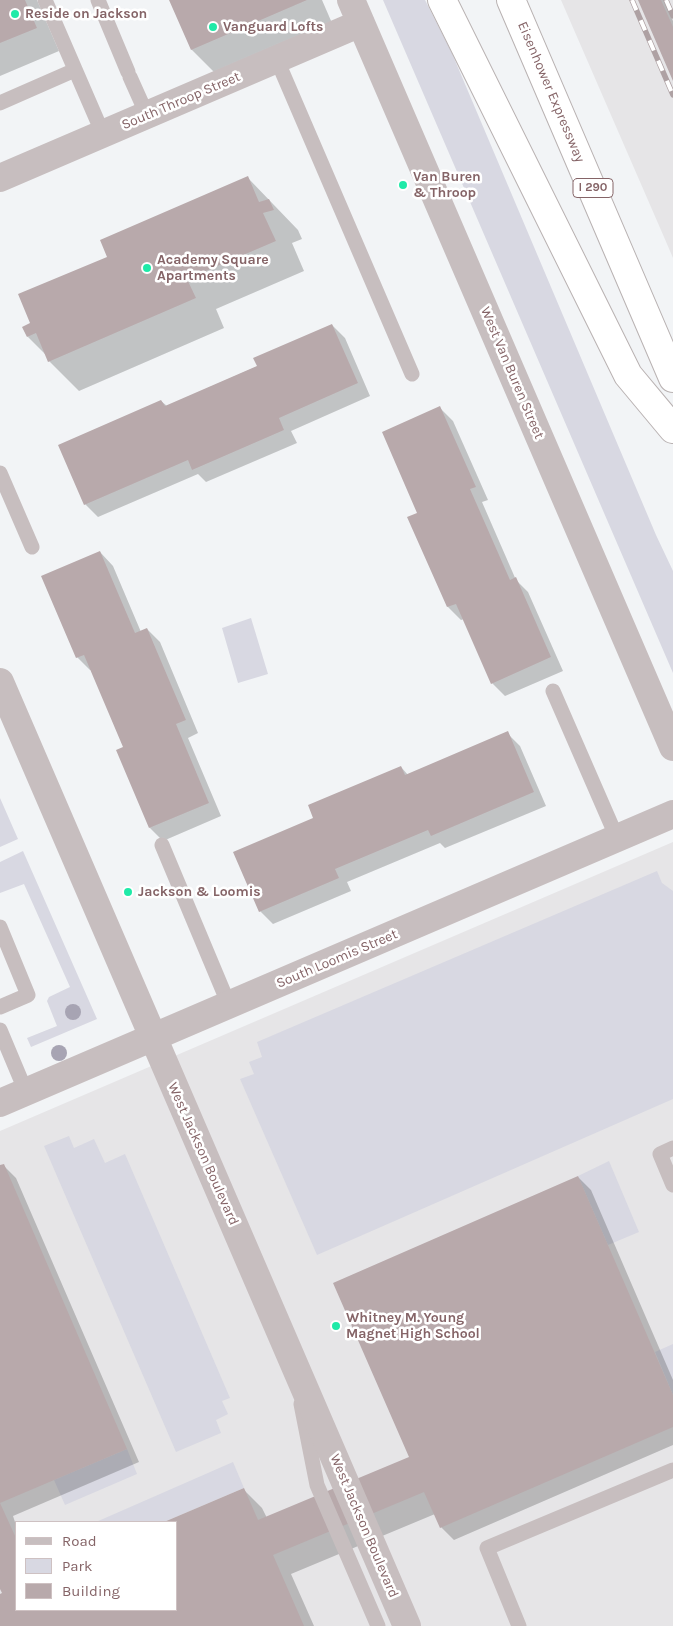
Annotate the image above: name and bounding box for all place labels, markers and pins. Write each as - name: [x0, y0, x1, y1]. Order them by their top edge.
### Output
- place label: Reside on Jackson: [25, 6, 147, 22]
- marker: Reside on Jackson: [9, 8, 21, 20]
- place label: Vanguard Lofts: [223, 19, 323, 35]
- marker: Vanguard Lofts: [207, 21, 219, 33]
- place label: Van Buren & Throop: [413, 169, 481, 202]
- marker: Van Buren & Throop: [397, 179, 409, 191]
- place label: Academy Square Apartments: [157, 252, 269, 284]
- marker: Academy Square Apartments: [141, 262, 153, 274]
- place label: Jackson & Loomis: [138, 884, 261, 900]
- marker: Jackson & Loomis: [122, 886, 134, 898]
- place label: Whitney M. Young Magnet High School: [346, 1310, 480, 1342]
- marker: Whitney M. Young Magnet High School: [330, 1320, 342, 1332]

